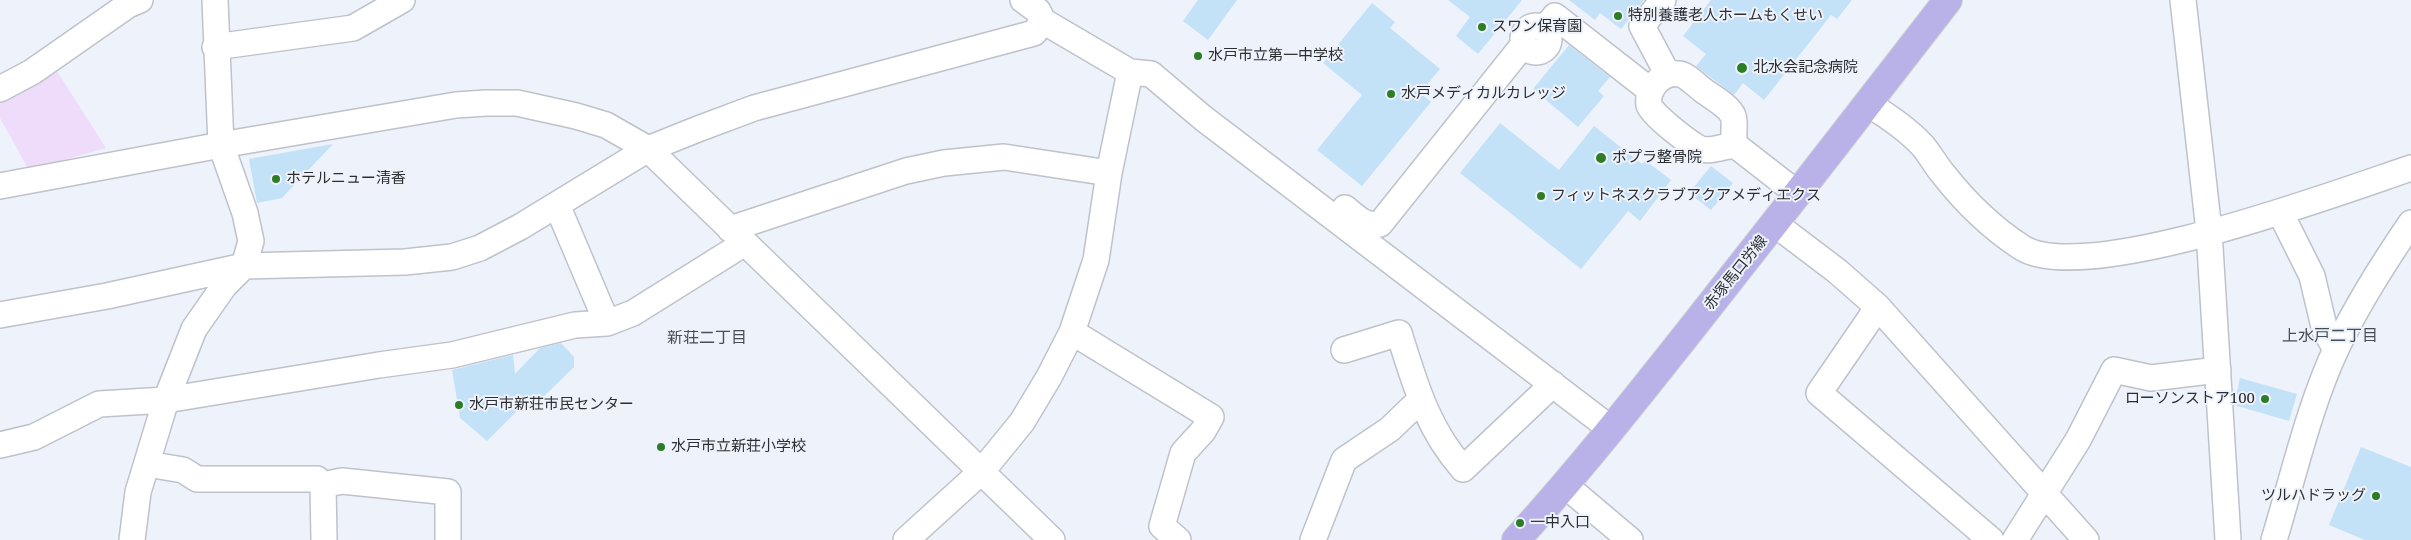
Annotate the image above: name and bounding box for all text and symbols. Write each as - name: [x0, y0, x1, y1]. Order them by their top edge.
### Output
- place label: 特別養護老人ホームもくせい: [1628, 7, 1823, 25]
- marker: 特別養護老人ホームもくせい: [1612, 10, 1624, 22]
- place label: スワン保育園: [1492, 18, 1582, 36]
- marker: スワン保育園: [1476, 21, 1488, 33]
- place label: 水戸市立第一中学校: [1208, 47, 1343, 65]
- marker: 水戸市立第一中学校: [1192, 50, 1204, 62]
- place label: 北水会記念病院: [1753, 59, 1858, 77]
- marker: 北水会記念病院: [1735, 61, 1749, 75]
- place label: 水戸メディカルカレッジ: [1401, 85, 1566, 103]
- marker: 水戸メディカルカレッジ: [1385, 88, 1397, 100]
- place label: ポプラ整骨院: [1612, 149, 1702, 167]
- marker: ポプラ整骨院: [1594, 151, 1608, 165]
- place label: ホテルニュー清香: [286, 170, 406, 188]
- marker: ホテルニュー清香: [270, 173, 282, 185]
- place label: フィットネスクラブアクアメディエクス: [1551, 187, 1821, 205]
- marker: フィットネスクラブアクアメディエクス: [1535, 190, 1547, 202]
- street label: 赤塚馬口労線: [1701, 232, 1771, 314]
- district label: 上水戸二丁目: [2282, 326, 2378, 346]
- district label: 新荘二丁目: [667, 328, 747, 348]
- place label: ローソンストア100: [2125, 390, 2255, 408]
- marker: ローソンストア100: [2259, 393, 2271, 405]
- place label: 水戸市新荘市民センター: [469, 396, 634, 414]
- marker: 水戸市新荘市民センター: [453, 399, 465, 411]
- place label: 水戸市立新荘小学校: [671, 438, 806, 456]
- marker: 水戸市立新荘小学校: [655, 441, 667, 453]
- place label: ツルハドラッグ: [2261, 487, 2366, 505]
- marker: ツルハドラッグ: [2370, 490, 2382, 502]
- place label: 一中入口: [1530, 514, 1590, 532]
- marker: 一中入口: [1514, 517, 1526, 529]

